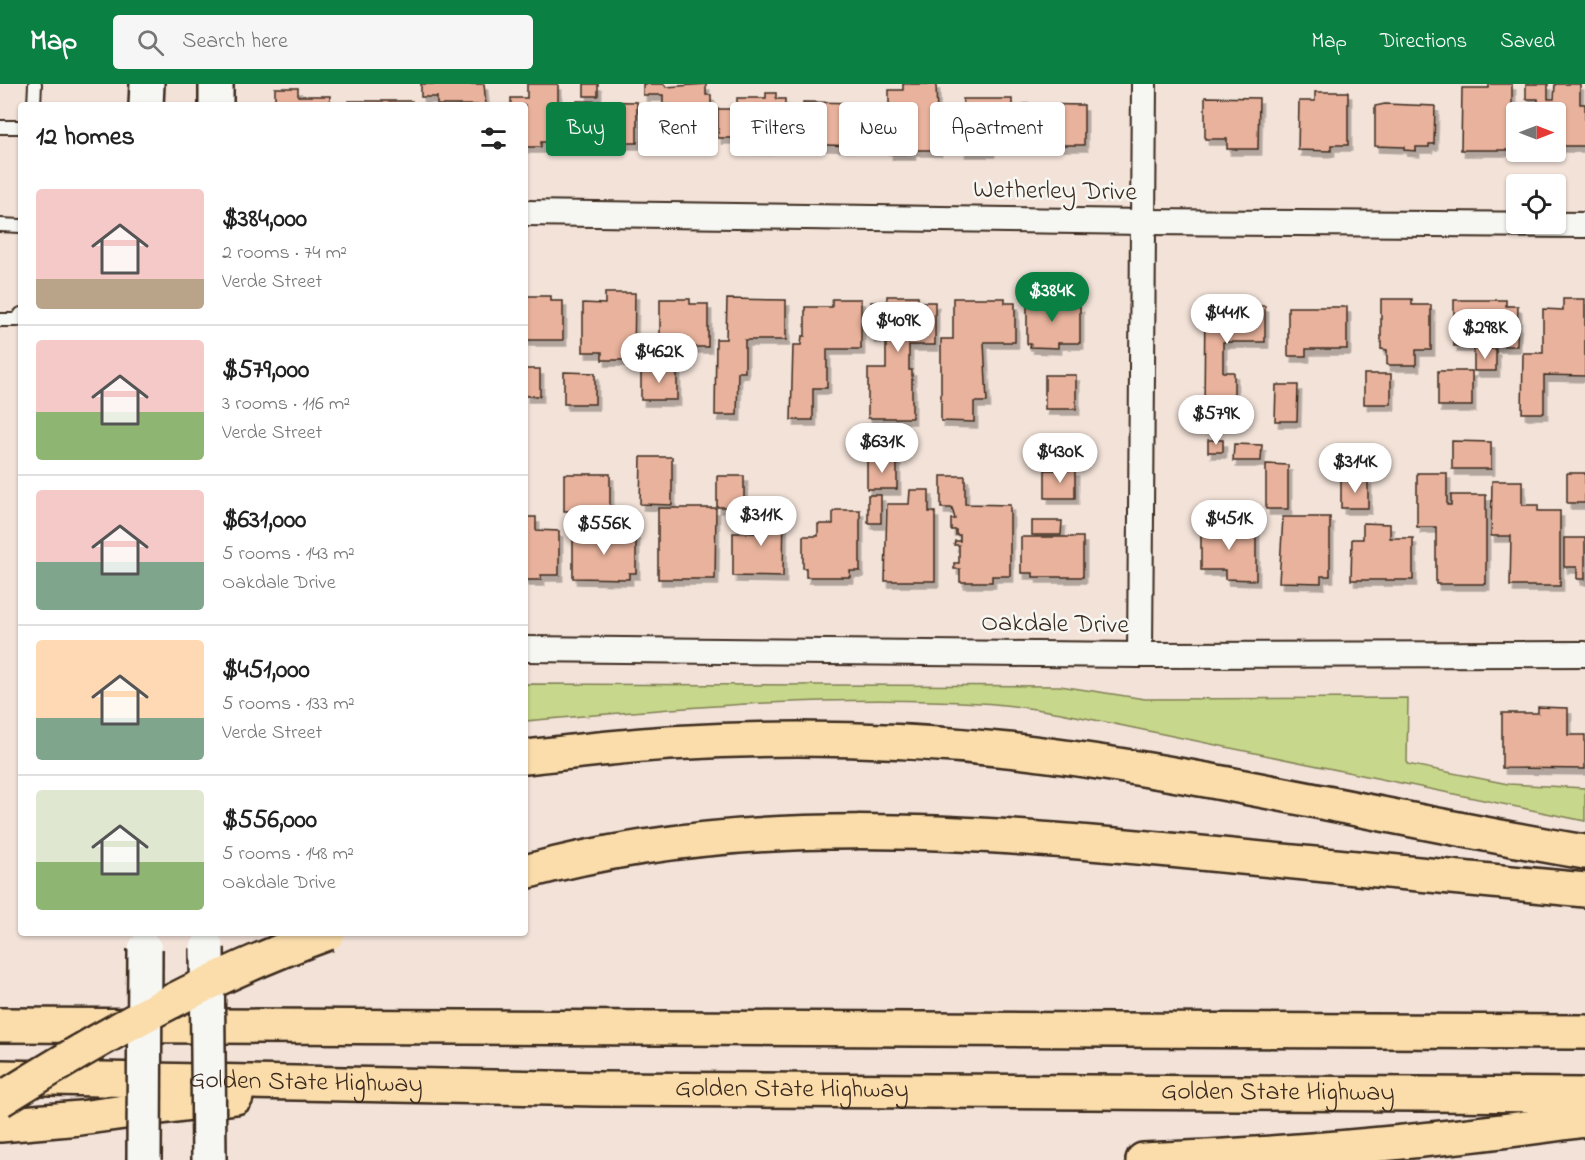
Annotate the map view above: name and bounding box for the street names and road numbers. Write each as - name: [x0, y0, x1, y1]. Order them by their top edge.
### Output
- street label: Wetherley Drive: [973, 172, 1138, 212]
- street label: Oakdale Drive: [981, 605, 1130, 645]
- street label: Golden State Highway: [189, 1062, 423, 1105]
- street label: Golden State Highway: [675, 1070, 909, 1110]
- street label: Golden State Highway: [1161, 1073, 1395, 1113]

